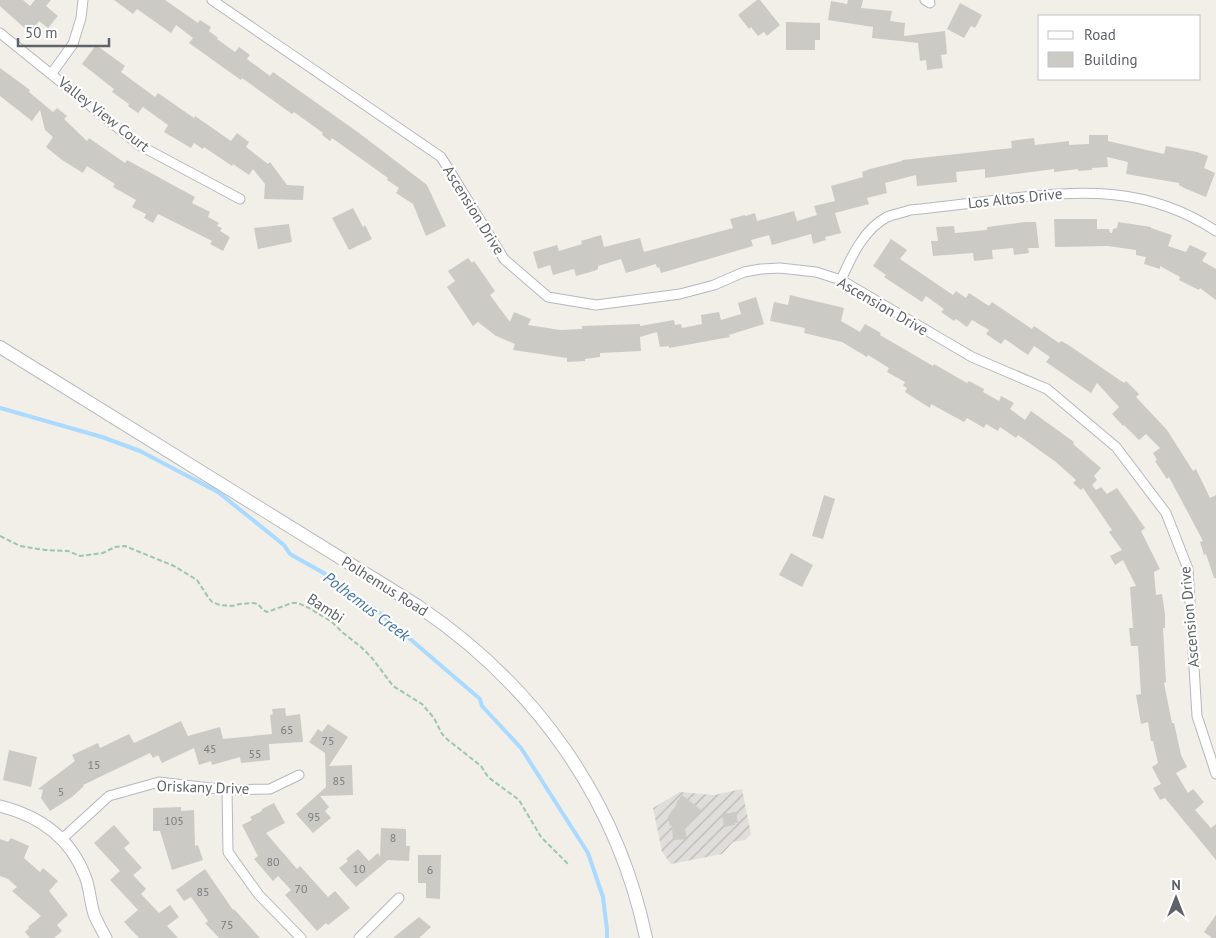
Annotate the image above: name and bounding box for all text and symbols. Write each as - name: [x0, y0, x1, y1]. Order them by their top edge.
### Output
- scale bar: [18, 15, 109, 47]
- legend: [1038, 15, 1201, 80]
- text: 50 m: [25, 23, 58, 42]
- text: Road: [1084, 25, 1116, 44]
- text: Building: [1084, 50, 1138, 69]
- street label: Valley View Court: [54, 72, 153, 156]
- street label: Ascension Drive: [439, 162, 509, 258]
- street label: Los Altos Drive: [967, 184, 1063, 212]
- street label: Ascension Drive: [834, 272, 932, 340]
- street label: Polhemus Road: [338, 552, 432, 620]
- street label: Ascension Drive: [1175, 566, 1203, 668]
- water label: Polhemus Creek: [320, 567, 415, 646]
- street label: Bambi: [304, 589, 348, 627]
- house number: 65: [280, 722, 294, 737]
- house number: 75: [321, 733, 335, 748]
- house number: 45: [203, 741, 217, 756]
- house number: 55: [248, 746, 262, 761]
- house number: 15: [87, 757, 101, 772]
- house number: 85: [332, 773, 346, 788]
- street label: Oriskany Drive: [156, 776, 250, 798]
- house number: 5: [58, 784, 64, 799]
- house number: 95: [307, 809, 321, 824]
- house number: 105: [164, 813, 184, 828]
- house number: 8: [390, 830, 396, 845]
- house number: 80: [266, 854, 280, 869]
- house number: 10: [352, 861, 366, 876]
- house number: 6: [427, 862, 433, 877]
- north arrow: [1151, 873, 1201, 923]
- text: N: [1171, 876, 1181, 894]
- house number: 70: [294, 881, 308, 896]
- house number: 85: [196, 884, 210, 899]
- house number: 75: [220, 917, 234, 932]

